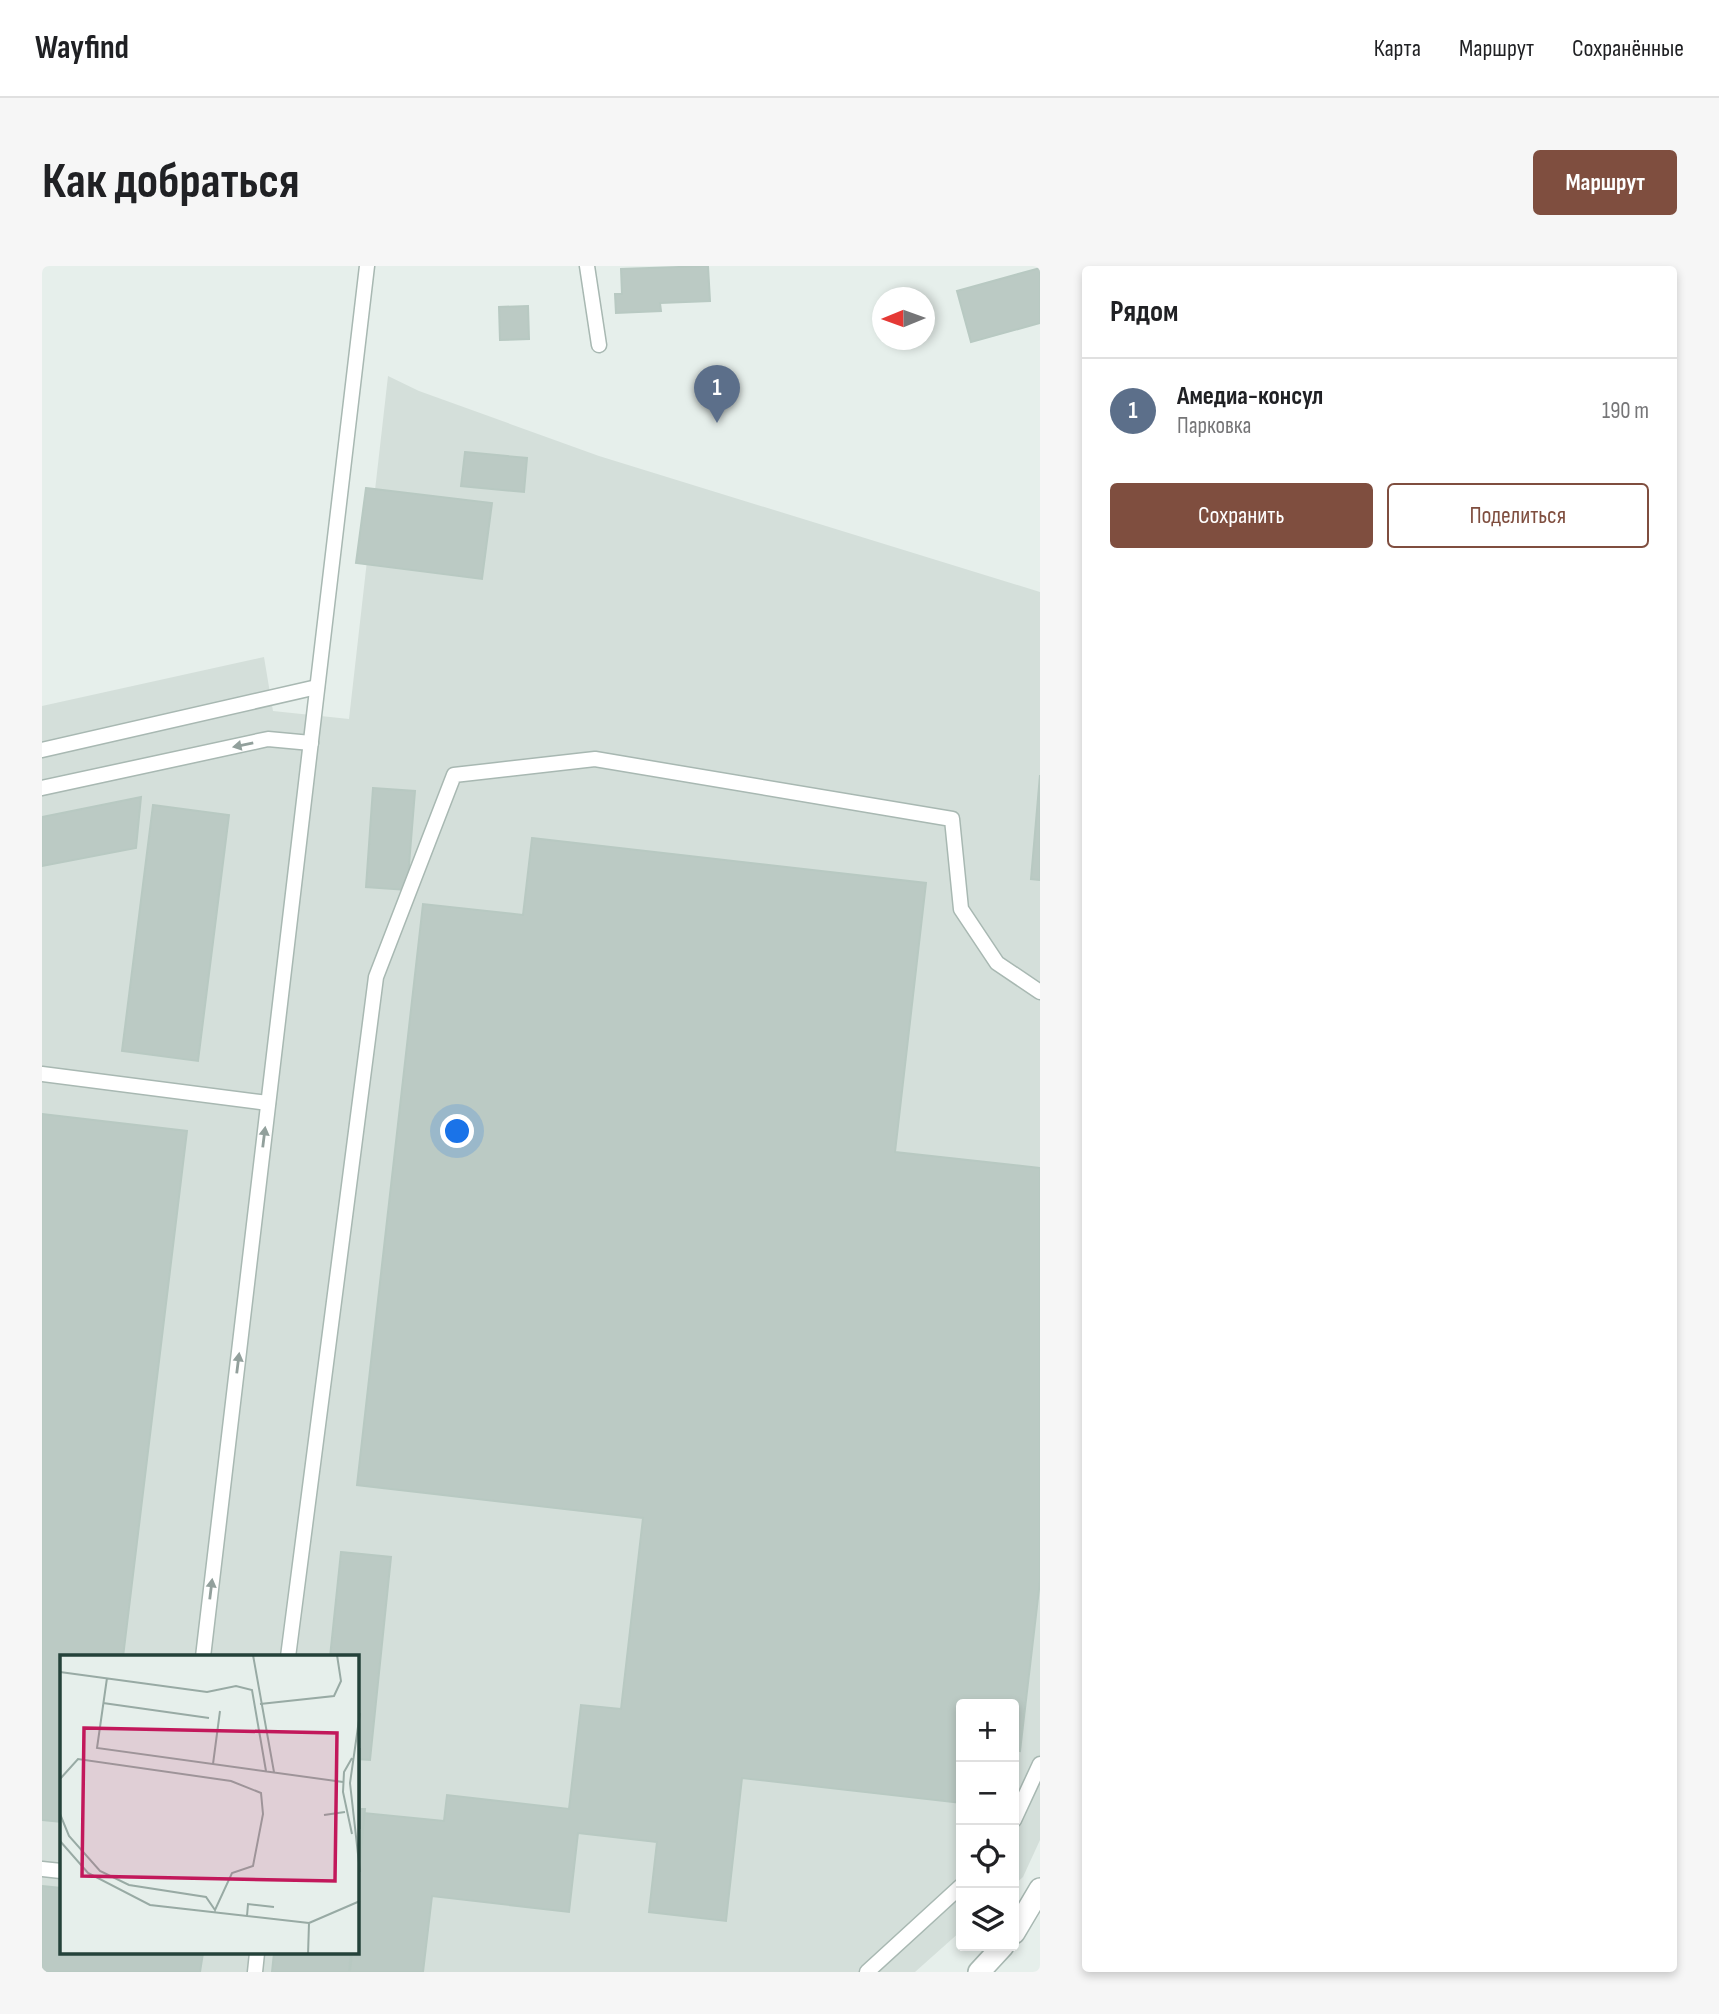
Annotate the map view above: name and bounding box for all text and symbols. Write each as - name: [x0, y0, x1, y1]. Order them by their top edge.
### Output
- text: Wayfind: [35, 28, 129, 68]
- text: Карта: [1374, 34, 1421, 63]
- text: Маршрут: [1459, 34, 1534, 63]
- text: Сохранённые: [1572, 34, 1684, 63]
- button: Маршрут: [1533, 150, 1677, 215]
- text: Как добраться: [42, 153, 300, 212]
- north arrow: [872, 287, 935, 350]
- text: Рядом: [1110, 294, 1178, 330]
- pin: 1: [694, 365, 740, 423]
- text: Амедиа-консул: [1177, 381, 1323, 412]
- text: 1: [1128, 397, 1138, 425]
- text: 190 m: [1602, 397, 1649, 425]
- text: Парковка: [1177, 412, 1251, 440]
- button: Сохранить: [1110, 483, 1373, 548]
- button: Поделиться: [1387, 483, 1649, 548]
- one-way arrow: [232, 739, 254, 750]
- your location: [440, 1114, 474, 1148]
- one-way arrow: [259, 1126, 270, 1148]
- one-way arrow: [232, 1352, 243, 1374]
- one-way arrow: [206, 1578, 217, 1600]
- inset map: [60, 1655, 359, 1954]
- map controls: [956, 1699, 1019, 1951]
- button: +: [956, 1699, 1019, 1762]
- button: −: [956, 1762, 1019, 1825]
- button: locate: [956, 1825, 1019, 1888]
- button: layers: [956, 1888, 1019, 1951]

